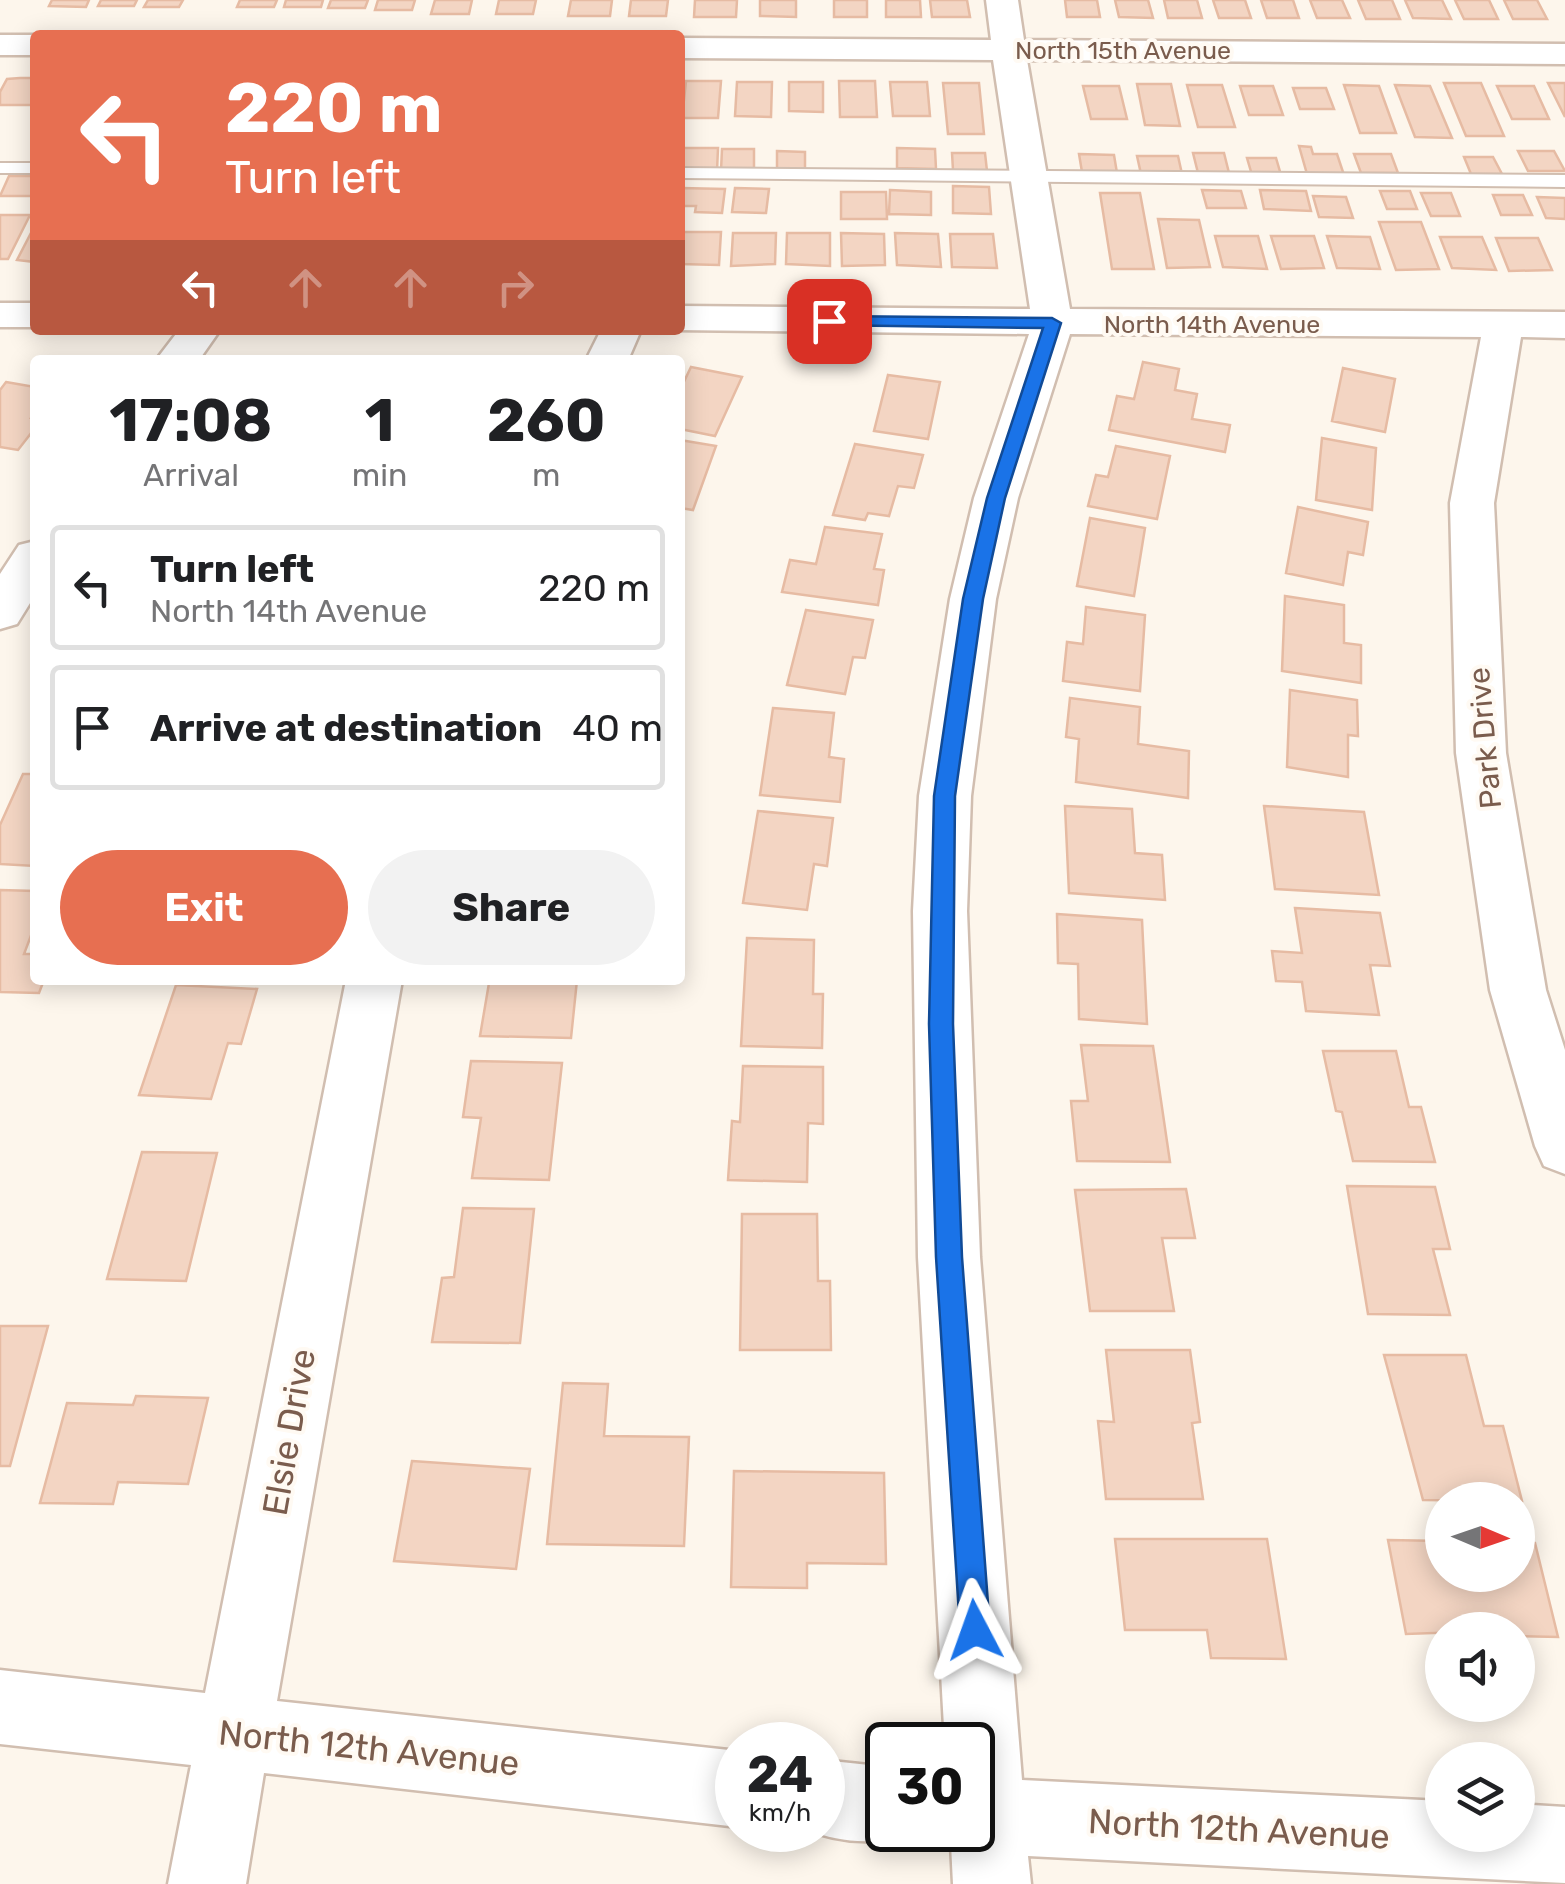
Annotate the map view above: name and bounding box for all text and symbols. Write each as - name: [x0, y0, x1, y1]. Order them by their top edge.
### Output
- street label: North 15th Avenue: [1015, 36, 1231, 65]
- text: 220 m: [225, 67, 443, 150]
- icon: left: [60, 70, 190, 200]
- text: Turn left: [225, 151, 401, 204]
- icon: left: [173, 260, 228, 315]
- icon: ahead: [278, 260, 333, 315]
- icon: ahead: [383, 260, 438, 315]
- icon: right: [488, 260, 543, 315]
- pin: [787, 279, 872, 364]
- icon: arrive: [802, 294, 857, 349]
- street label: North 14th Avenue: [1104, 310, 1320, 339]
- text: 17:08: [109, 385, 272, 456]
- text: 1: [365, 385, 395, 456]
- text: 260: [487, 385, 606, 456]
- text: Arrival: [143, 456, 239, 494]
- text: min: [352, 456, 407, 494]
- text: m: [532, 456, 560, 494]
- text: Turn left: [150, 546, 314, 592]
- icon: left: [65, 560, 120, 615]
- text: 220 m: [538, 565, 650, 611]
- text: North 14th Avenue: [150, 592, 427, 630]
- street label: Park Drive: [1461, 666, 1509, 810]
- icon: arrive: [65, 700, 120, 755]
- text: Arrive at destination: [150, 705, 542, 751]
- text: 40 m: [572, 705, 663, 751]
- button: Exit: [60, 850, 348, 965]
- button: Share: [368, 850, 655, 965]
- street label: Elsie Drive: [254, 1345, 324, 1519]
- north arrow: [1425, 1482, 1535, 1592]
- map controls: [1425, 1482, 1535, 1852]
- position arrow: [923, 1578, 1027, 1682]
- button: sound: [1425, 1612, 1535, 1722]
- street label: North 12th Avenue: [217, 1711, 521, 1785]
- speed limit sign: 30: [865, 1722, 995, 1852]
- button: layers: [1425, 1742, 1535, 1852]
- text: 24: [747, 1745, 813, 1805]
- text: km/h: [749, 1798, 811, 1827]
- street label: North 12th Avenue: [1087, 1800, 1391, 1858]

